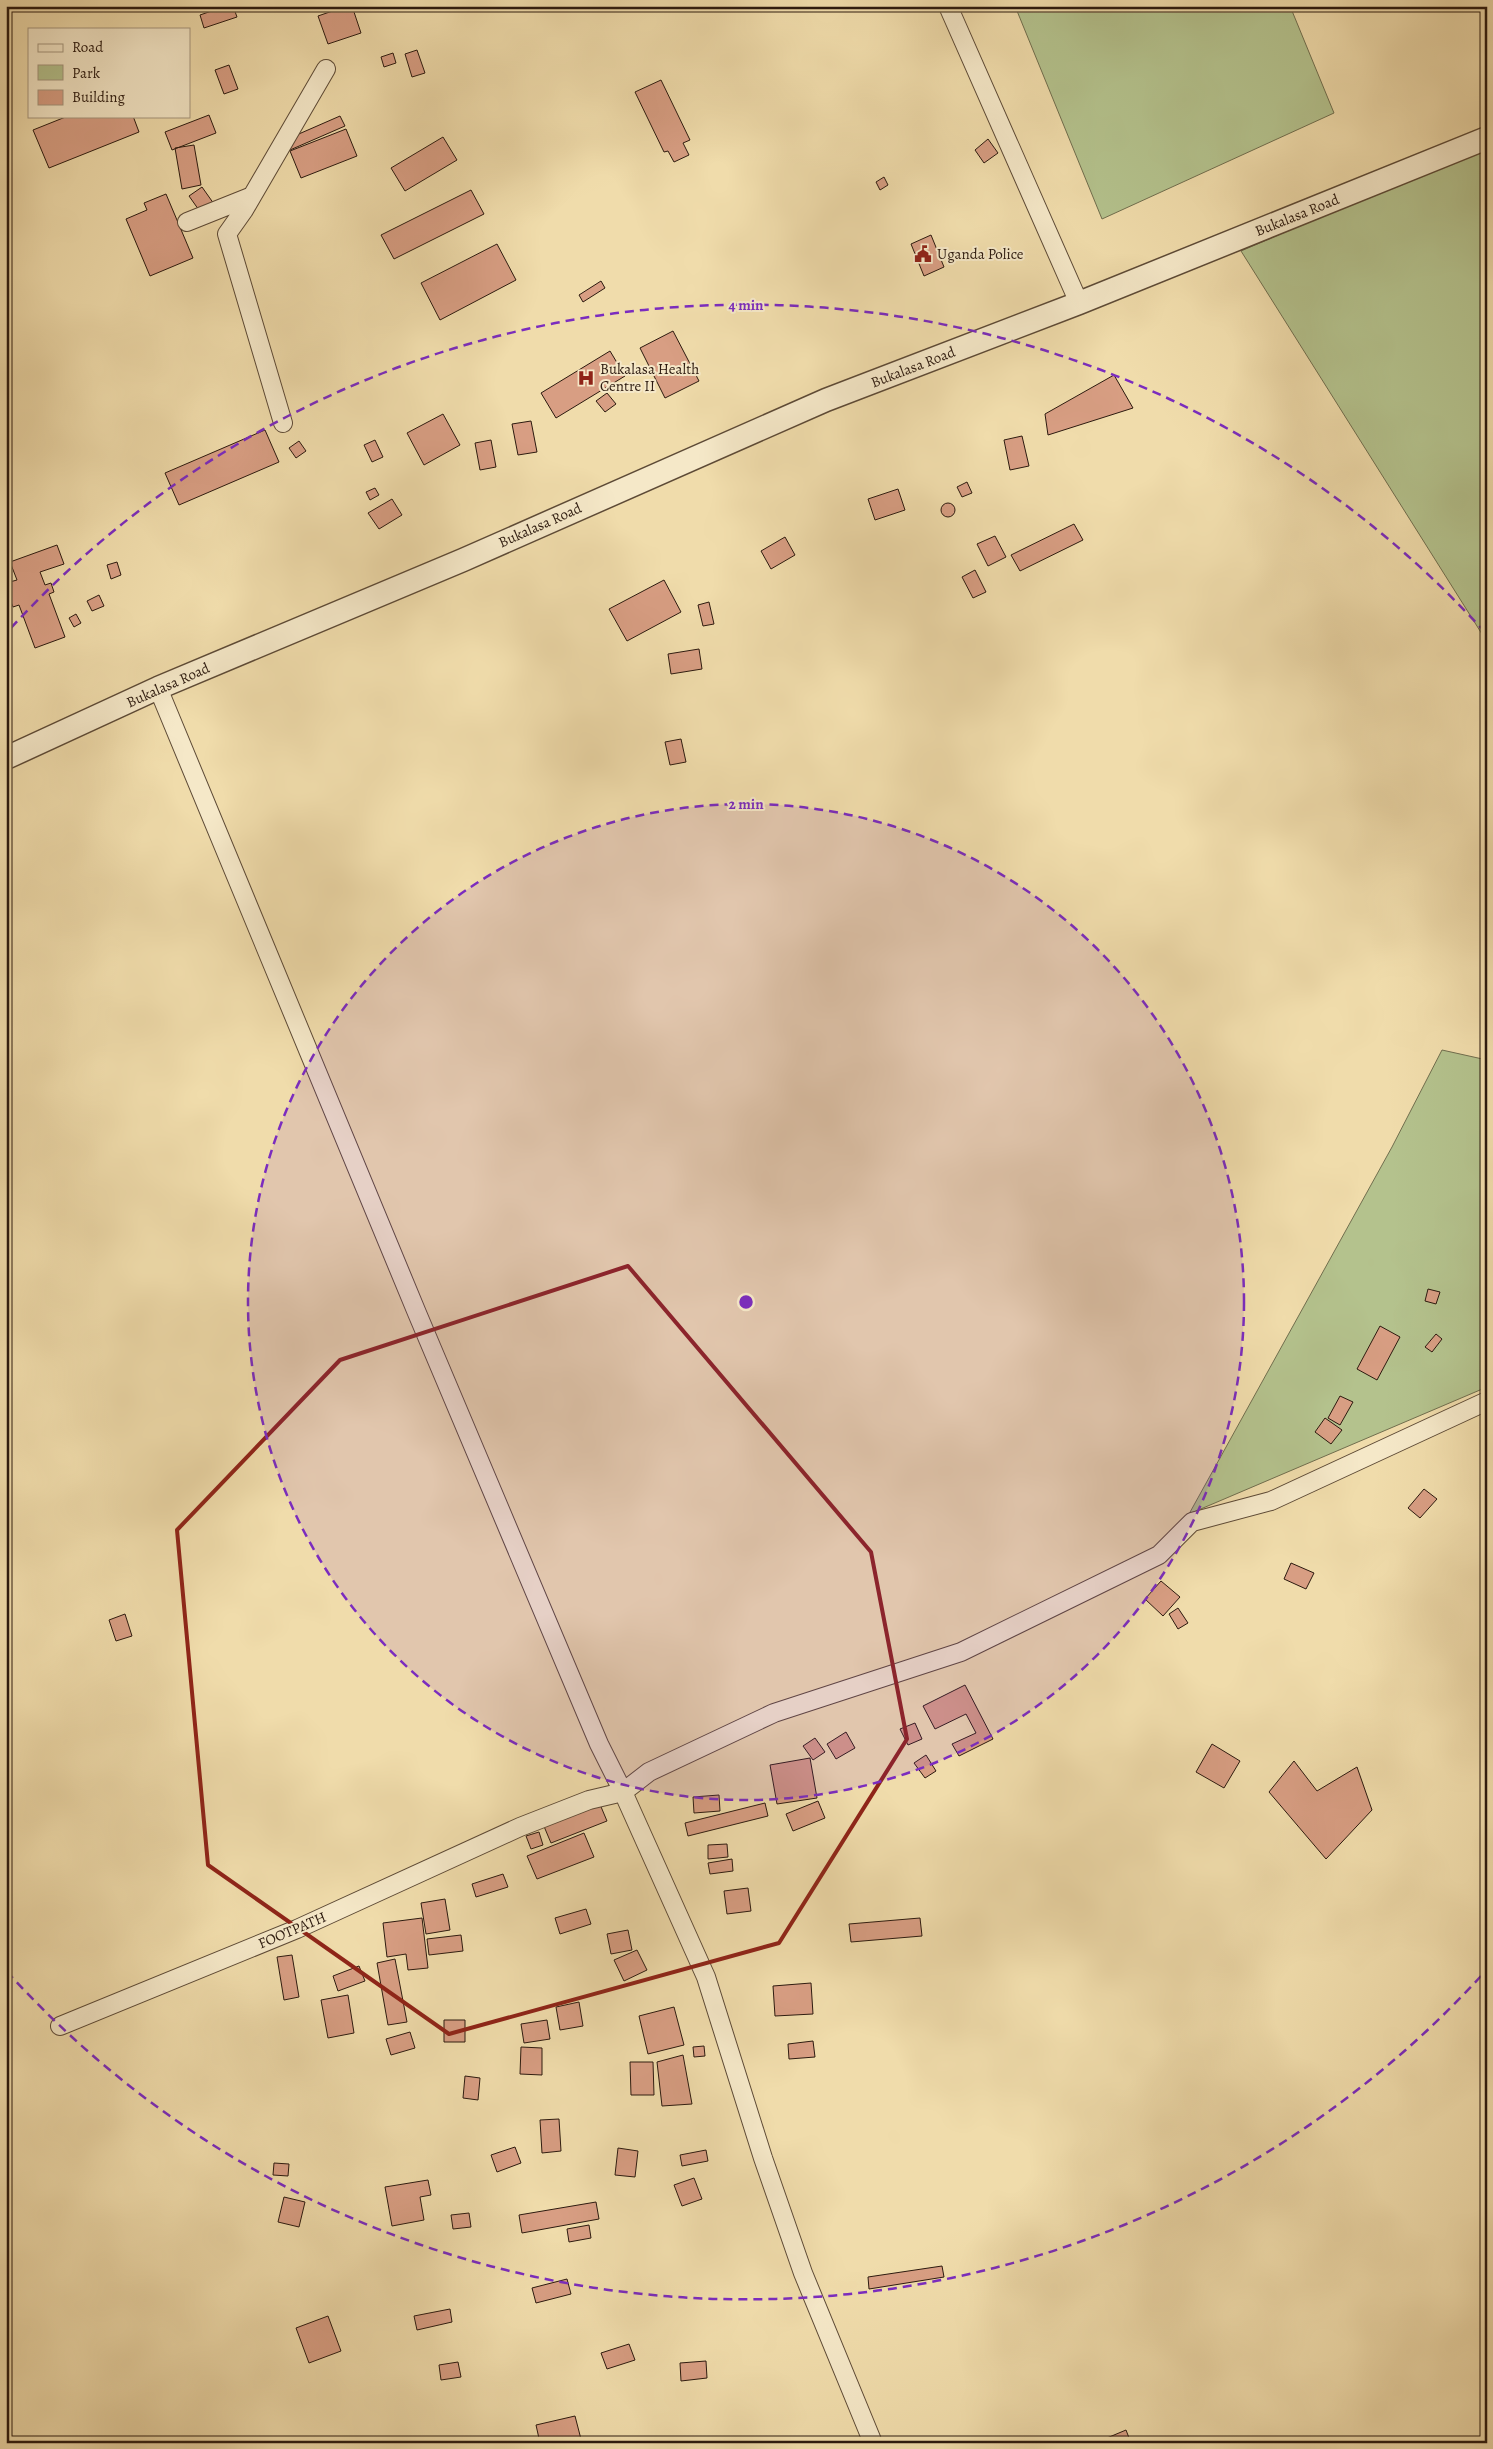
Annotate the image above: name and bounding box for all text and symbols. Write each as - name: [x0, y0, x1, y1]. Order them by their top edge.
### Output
- legend: [28, 28, 190, 118]
- text: Road: [72, 37, 104, 57]
- text: Park: [72, 63, 101, 83]
- text: Building: [72, 87, 125, 107]
- street label: Bukalasa Road: [1252, 189, 1343, 241]
- public building icon: Uganda Police: [913, 244, 933, 264]
- place label: Uganda Police: [937, 244, 1024, 264]
- text: 4 min: [728, 295, 764, 315]
- street label: Bukalasa Road: [868, 341, 959, 392]
- place label: Bukalasa Health Centre II: [600, 359, 699, 396]
- hospital icon: Bukalasa Health Centre II: [576, 368, 596, 388]
- street label: Bukalasa Road: [495, 497, 586, 552]
- street label: Bukalasa Road: [123, 657, 214, 712]
- text: 2 min: [728, 794, 764, 814]
- centre of rings: [737, 1293, 755, 1311]
- street label: FOOTPATH: [255, 1907, 329, 1953]

